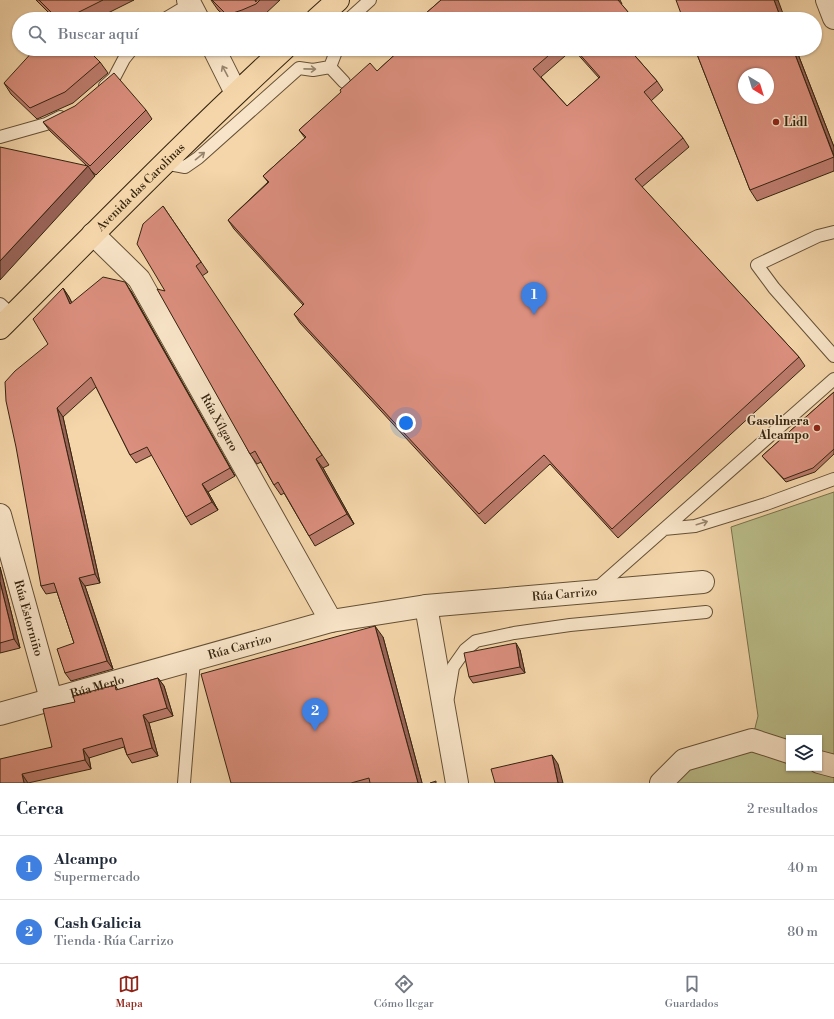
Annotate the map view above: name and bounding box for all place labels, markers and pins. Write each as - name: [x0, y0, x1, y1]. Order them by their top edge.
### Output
- place label: Lidl: [784, 115, 808, 130]
- marker: Lidl: [771, 117, 781, 127]
- pin: 1: [521, 282, 547, 315]
- place label: Gasolinera Alcampo: [747, 414, 810, 443]
- marker: Gasolinera Alcampo: [812, 423, 822, 433]
- pin: 2: [302, 698, 328, 731]

